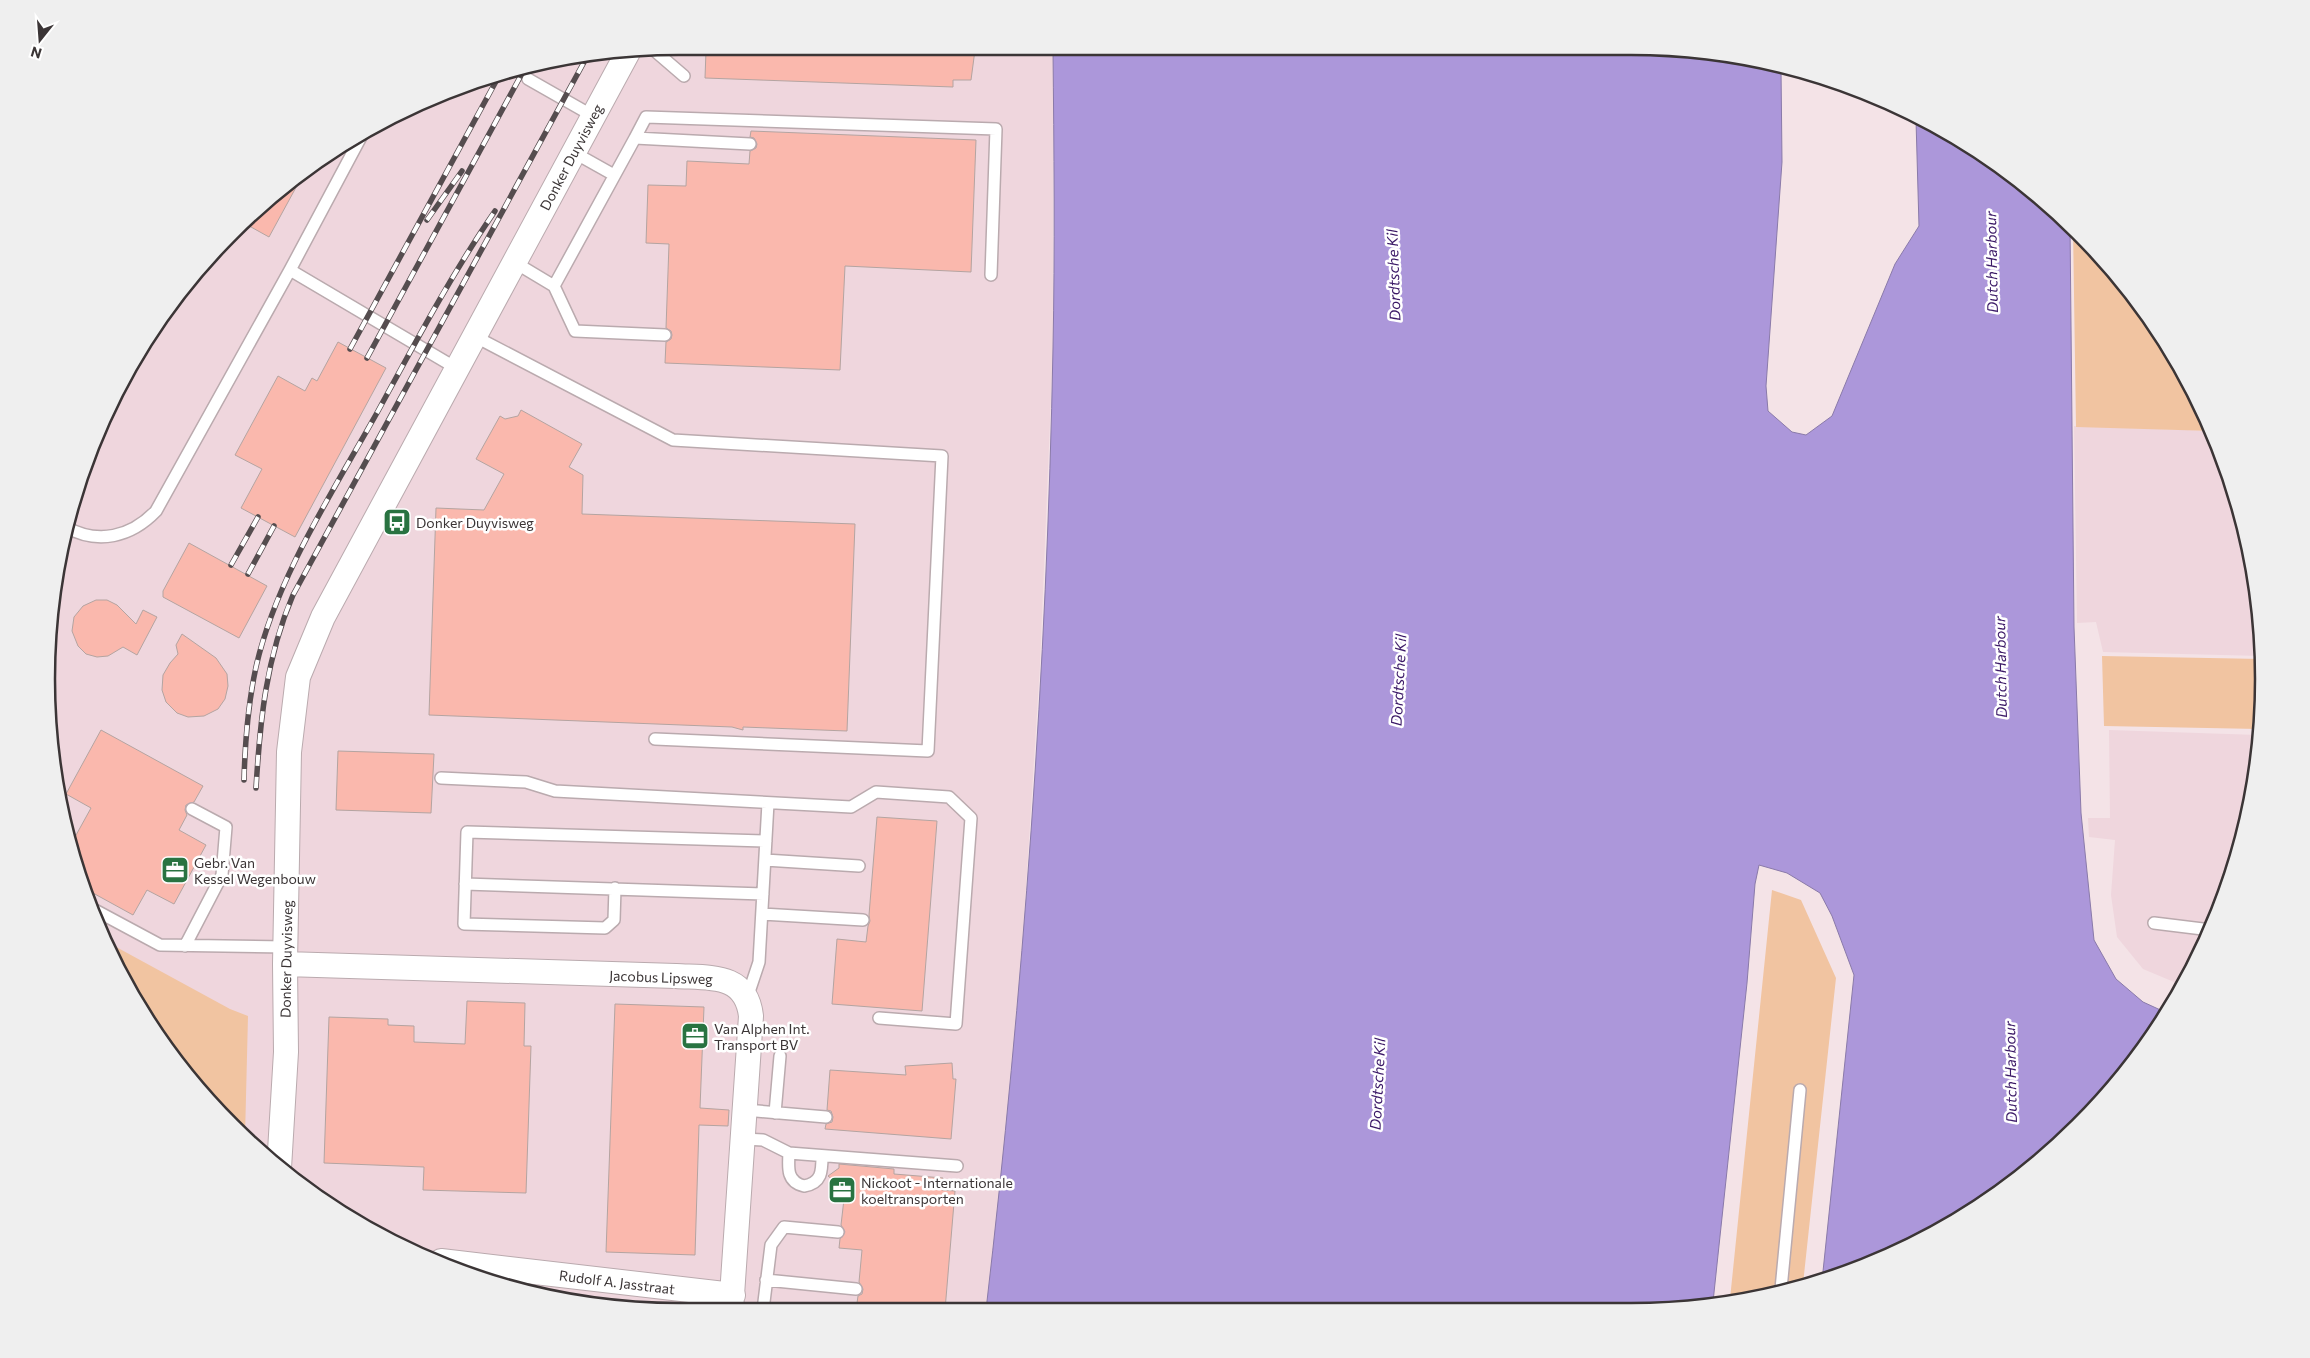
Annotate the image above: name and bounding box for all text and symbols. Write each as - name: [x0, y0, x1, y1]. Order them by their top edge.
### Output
- north arrow: [15, 15, 65, 65]
- text: N: [29, 43, 44, 63]
- street label: Donker Duyvisweg: [536, 101, 606, 213]
- water label: Dutch Harbour: [1981, 210, 2001, 313]
- water label: Dordtsche Kil: [1382, 228, 1404, 321]
- bus stop icon: Donker Duyvisweg: [382, 507, 412, 537]
- place label: Donker Duyvisweg: [416, 514, 534, 531]
- water label: Dutch Harbour: [1990, 615, 2010, 718]
- water label: Dordtsche Kil: [1387, 632, 1409, 726]
- place label: Gebr. Van Kessel Wegenbouw: [194, 854, 316, 887]
- office icon: Gebr. Van Kessel Wegenbouw: [160, 855, 190, 885]
- street label: Donker Duyvisweg: [276, 899, 296, 1018]
- street label: Jacobus Lipsweg: [609, 967, 714, 987]
- place label: Van Alphen Int. Transport BV: [714, 1020, 809, 1053]
- water label: Dutch Harbour: [2000, 1020, 2020, 1123]
- office icon: Van Alphen Int. Transport BV: [680, 1021, 710, 1051]
- water label: Dordtsche Kil: [1366, 1036, 1388, 1130]
- place label: Nickoot - Internationale koeltransporten: [861, 1174, 1013, 1207]
- office icon: Nickoot - Internationale koeltransporten: [827, 1175, 857, 1205]
- street label: Rudolf A. Jasstraat: [558, 1266, 676, 1298]

